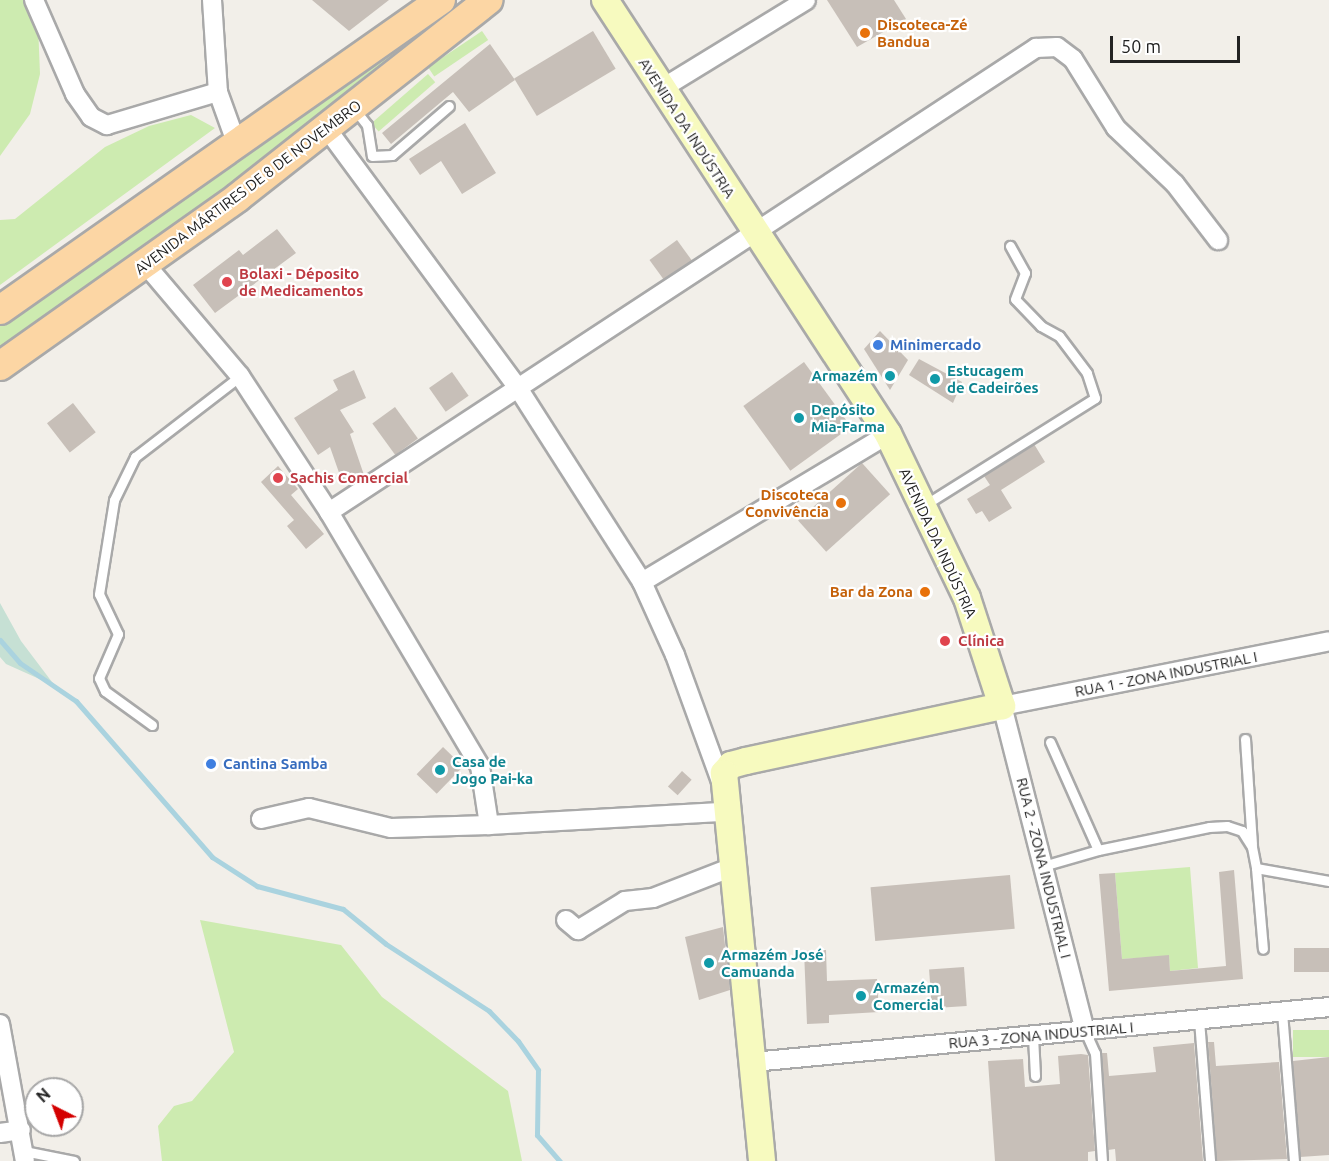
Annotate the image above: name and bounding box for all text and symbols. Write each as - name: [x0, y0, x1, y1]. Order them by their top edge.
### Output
- place label: Discoteca-Zé Bandua: [877, 15, 968, 50]
- scale bar: [1113, 24, 1244, 62]
- marker: Discoteca-Zé Bandua: [858, 26, 872, 40]
- text: 50 m: [1121, 36, 1161, 56]
- street label: AVENIDA DA INDÚSTRIA: [635, 55, 739, 201]
- street label: AVENIDA MÁRTIRES DE 8 DE NOVEMBRO: [131, 96, 365, 278]
- place label: Bolaxi - Déposito de Medicamentos: [239, 264, 363, 299]
- marker: Bolaxi - Déposito de Medicamentos: [220, 275, 234, 289]
- place label: Minimercado: [890, 336, 981, 354]
- marker: Minimercado: [871, 338, 885, 352]
- place label: Estucagem de Cadeirões: [947, 361, 1039, 396]
- place label: Armazém: [811, 367, 878, 385]
- marker: Armazém: [883, 369, 897, 383]
- marker: Estucagem de Cadeirões: [928, 372, 942, 386]
- place label: Depósito Mia-Farma: [811, 400, 885, 435]
- marker: Depósito Mia-Farma: [792, 411, 806, 425]
- street label: AVENIDA DA INDÚSTRIA: [895, 465, 981, 621]
- place label: Sachis Comercial: [290, 469, 408, 487]
- marker: Sachis Comercial: [271, 471, 285, 485]
- place label: Discoteca Convivência: [745, 485, 829, 520]
- marker: Discoteca Convivência: [834, 496, 848, 510]
- place label: Bar da Zona: [830, 583, 913, 601]
- marker: Bar da Zona: [918, 585, 932, 599]
- marker: Clínica: [936, 632, 954, 650]
- place label: Clínica: [958, 632, 1004, 650]
- street label: RUA 1 - ZONA INDUSTRIAL I: [1073, 647, 1259, 701]
- place label: Casa de Jogo Pai-ka: [452, 752, 533, 787]
- place label: Cantina Samba: [223, 755, 328, 773]
- marker: Cantina Samba: [204, 757, 218, 771]
- marker: Casa de Jogo Pai-ka: [433, 763, 447, 777]
- street label: RUA 2 - ZONA INDUSTRIAL I: [1013, 776, 1075, 960]
- place label: Armazém José Camuanda: [721, 945, 824, 980]
- marker: Armazém José Camuanda: [702, 956, 716, 970]
- place label: Armazém Comercial: [873, 978, 943, 1013]
- marker: Armazém Comercial: [854, 989, 868, 1003]
- street label: RUA 3 - ZONA INDUSTRIAL I: [948, 1018, 1134, 1052]
- north arrow: [24, 1077, 84, 1137]
- text: N: [33, 1084, 54, 1106]

